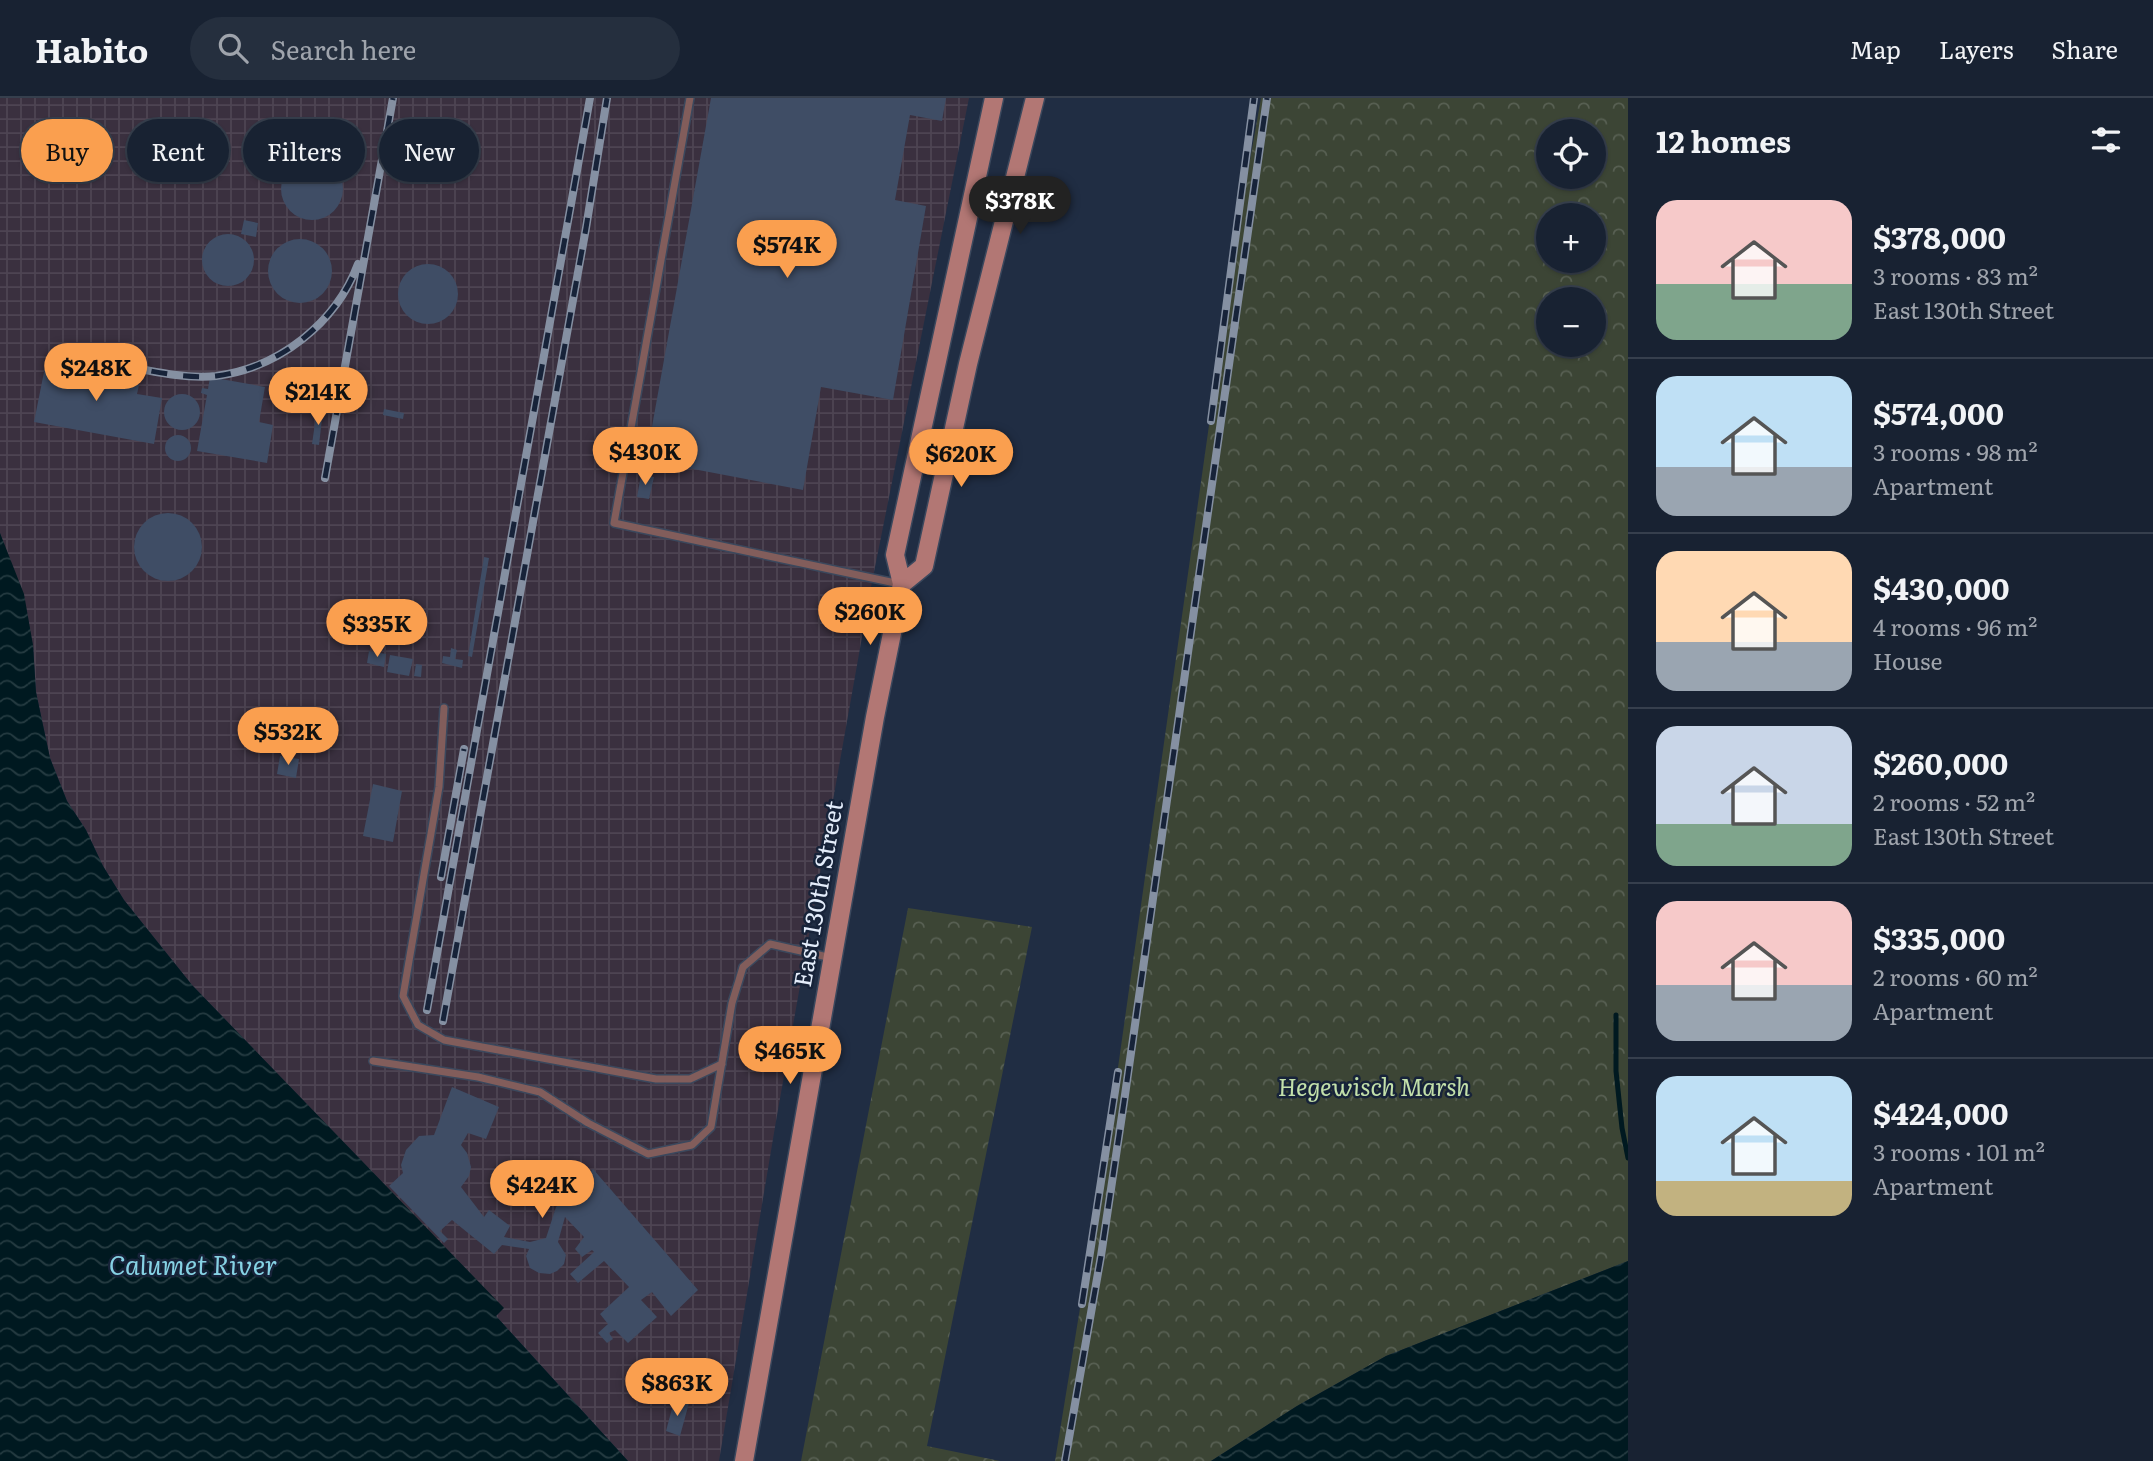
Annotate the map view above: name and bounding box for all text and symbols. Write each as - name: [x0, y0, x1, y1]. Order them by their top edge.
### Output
- search box: [190, 17, 680, 80]
- text: Habito: [35, 24, 148, 73]
- icon: search: [214, 29, 252, 67]
- text: Search here: [270, 29, 416, 68]
- text: Map: [1850, 31, 1901, 66]
- text: Layers: [1939, 31, 2013, 66]
- text: Share: [2051, 31, 2118, 66]
- text: 12 homes: [1656, 118, 1791, 162]
- chip: Buy: [21, 119, 113, 182]
- chip: Rent: [127, 119, 229, 182]
- chip: Filters: [243, 119, 365, 182]
- chip: New: [379, 119, 479, 182]
- map controls: [1536, 119, 1606, 357]
- button: locate: [1536, 119, 1606, 189]
- icon: filters: [2087, 121, 2125, 159]
- pin: $378K: [971, 176, 1069, 236]
- text: $378K: [985, 182, 1055, 216]
- button: +: [1536, 203, 1606, 273]
- text: $378,000: [1873, 214, 2006, 258]
- pin: $574K: [738, 220, 836, 280]
- text: $574K: [753, 226, 821, 260]
- icon: home: [1712, 228, 1796, 312]
- text: 3 rooms · 83 m²: [1873, 258, 2038, 292]
- button: −: [1536, 287, 1606, 357]
- text: East 130th Street: [1873, 292, 2054, 326]
- pin: $248K: [47, 344, 145, 403]
- text: $248K: [60, 349, 132, 383]
- pin: $214K: [269, 368, 367, 427]
- text: $214K: [285, 373, 351, 407]
- text: $574,000: [1873, 390, 2004, 434]
- icon: home: [1712, 404, 1796, 488]
- pin: $430K: [596, 428, 694, 487]
- pin: $620K: [912, 430, 1010, 489]
- text: $430K: [609, 433, 681, 467]
- text: 3 rooms · 98 m²: [1873, 434, 2038, 468]
- text: $620K: [925, 435, 997, 469]
- text: Apartment: [1873, 468, 1993, 502]
- text: $430,000: [1873, 565, 2009, 609]
- icon: home: [1712, 579, 1796, 663]
- pin: $260K: [821, 588, 919, 647]
- text: $260K: [834, 593, 906, 627]
- pin: $335K: [328, 600, 426, 659]
- text: $335K: [342, 605, 412, 639]
- text: 4 rooms · 96 m²: [1873, 609, 2037, 643]
- text: House: [1873, 643, 1942, 677]
- pin: $532K: [239, 708, 337, 767]
- text: $532K: [254, 713, 322, 747]
- text: $260,000: [1873, 740, 2008, 784]
- icon: home: [1712, 754, 1796, 838]
- text: 2 rooms · 52 m²: [1873, 784, 2035, 818]
- street label: East 130th Street: [783, 797, 850, 990]
- text: East 130th Street: [1873, 818, 2054, 852]
- text: $335,000: [1873, 915, 2005, 959]
- icon: home: [1712, 929, 1796, 1013]
- text: 2 rooms · 60 m²: [1873, 959, 2038, 993]
- text: Apartment: [1873, 993, 1993, 1027]
- pin: $465K: [741, 1026, 839, 1086]
- text: $465K: [754, 1032, 826, 1066]
- park label: Hegewisch Marsh: [1278, 1068, 1470, 1103]
- text: $424,000: [1873, 1090, 2008, 1134]
- icon: home: [1712, 1104, 1796, 1188]
- text: 3 rooms · 101 m²: [1873, 1134, 2045, 1168]
- pin: $424K: [493, 1160, 591, 1220]
- text: $424K: [506, 1166, 578, 1200]
- text: Apartment: [1873, 1168, 1993, 1202]
- water label: Calumet River: [109, 1244, 277, 1283]
- pin: $863K: [628, 1358, 726, 1418]
- text: $863K: [641, 1364, 713, 1398]

